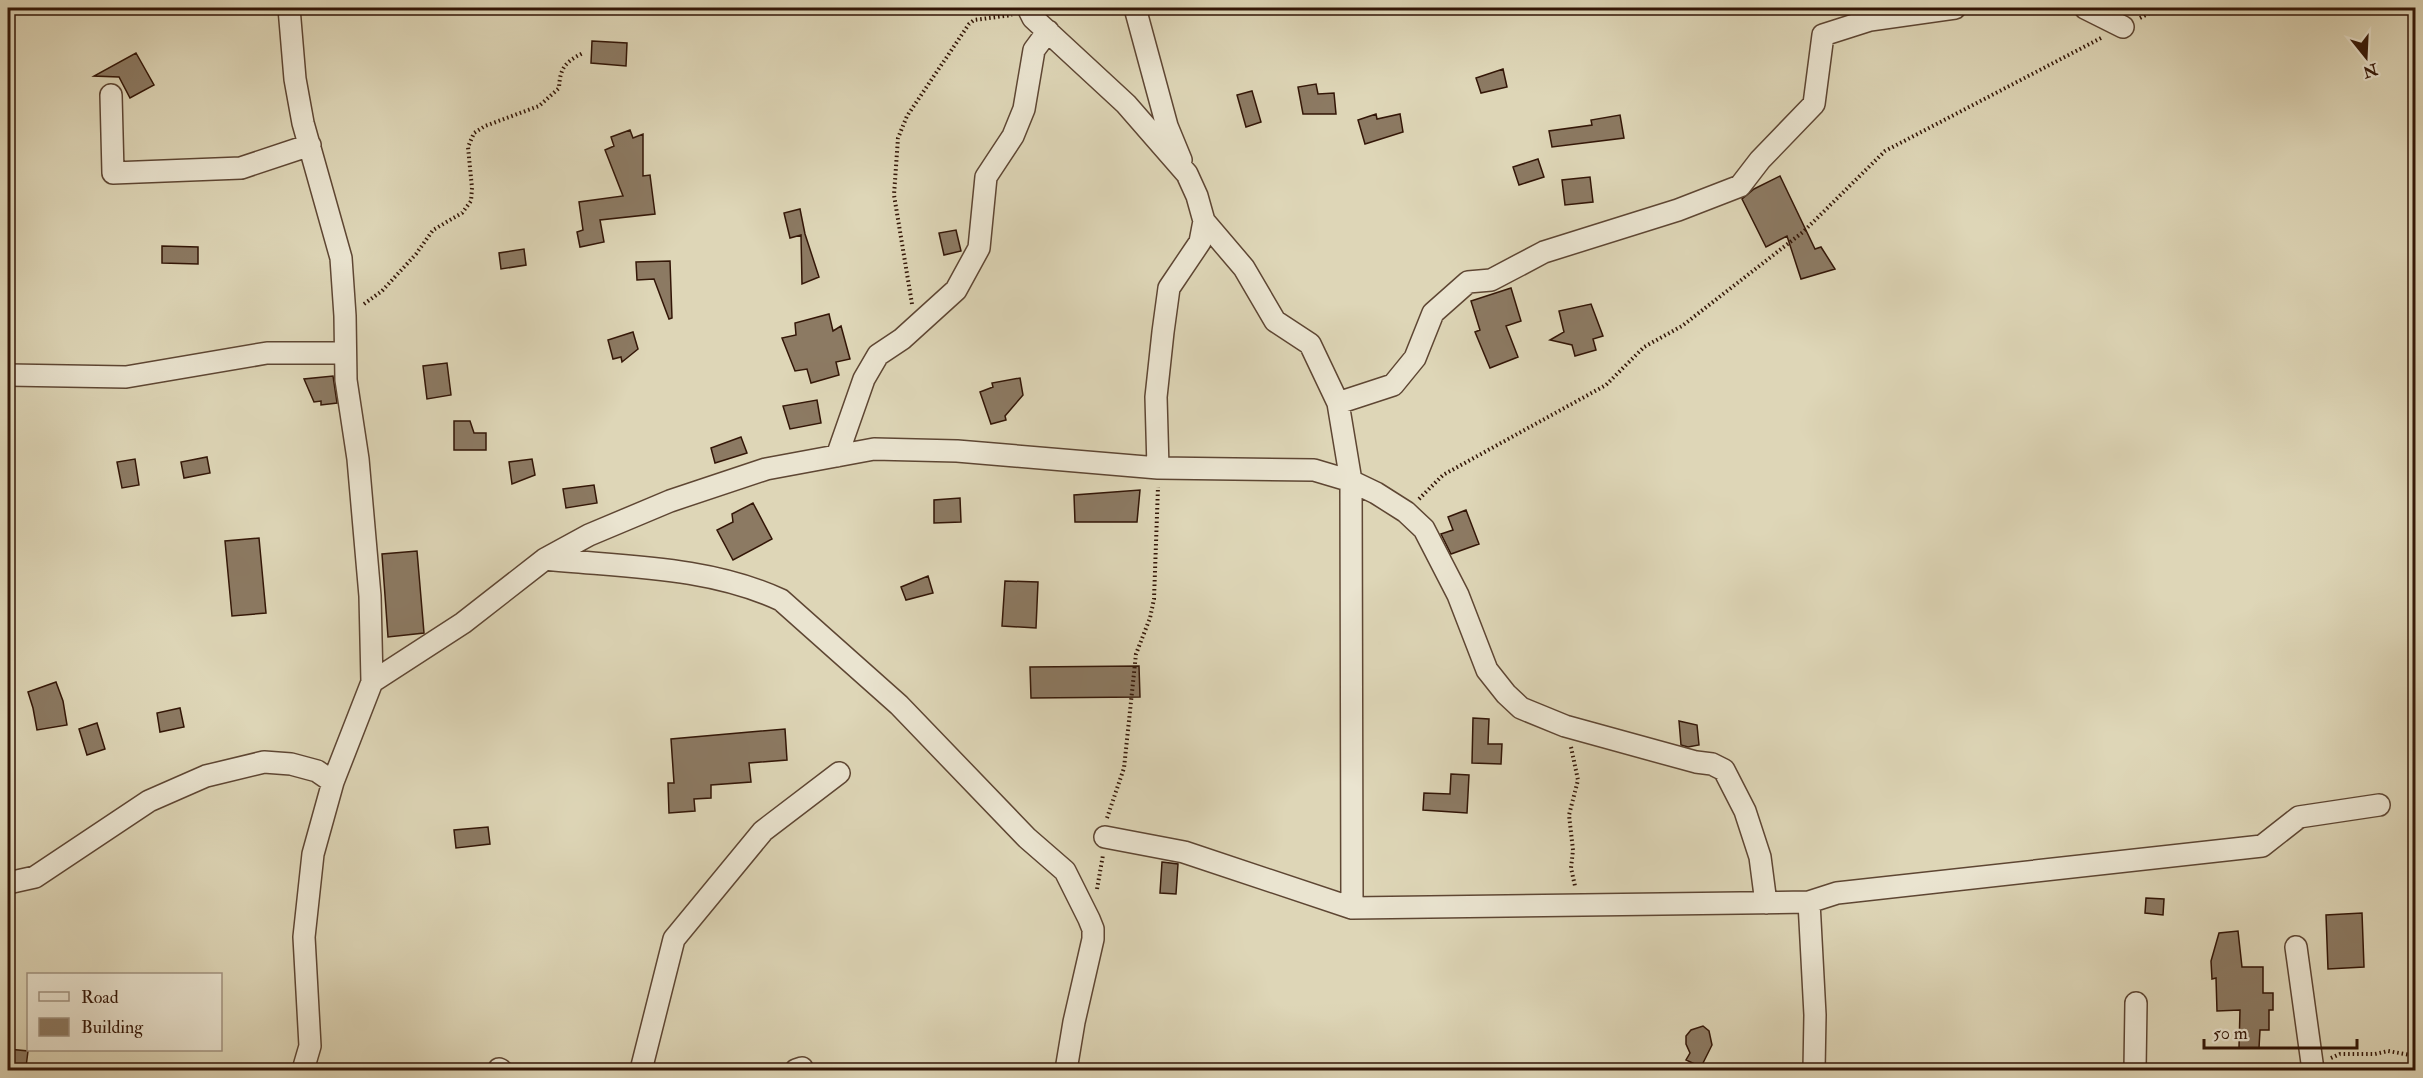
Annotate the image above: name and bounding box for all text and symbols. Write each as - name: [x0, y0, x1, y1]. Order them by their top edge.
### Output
- north arrow: [2336, 27, 2396, 87]
- text: N: [2360, 58, 2381, 82]
- legend: [27, 973, 222, 1051]
- text: Road: [81, 986, 119, 1009]
- scale bar: [2204, 1012, 2357, 1050]
- text: Building: [81, 1016, 144, 1039]
- text: 50 m: [2213, 1022, 2248, 1045]

